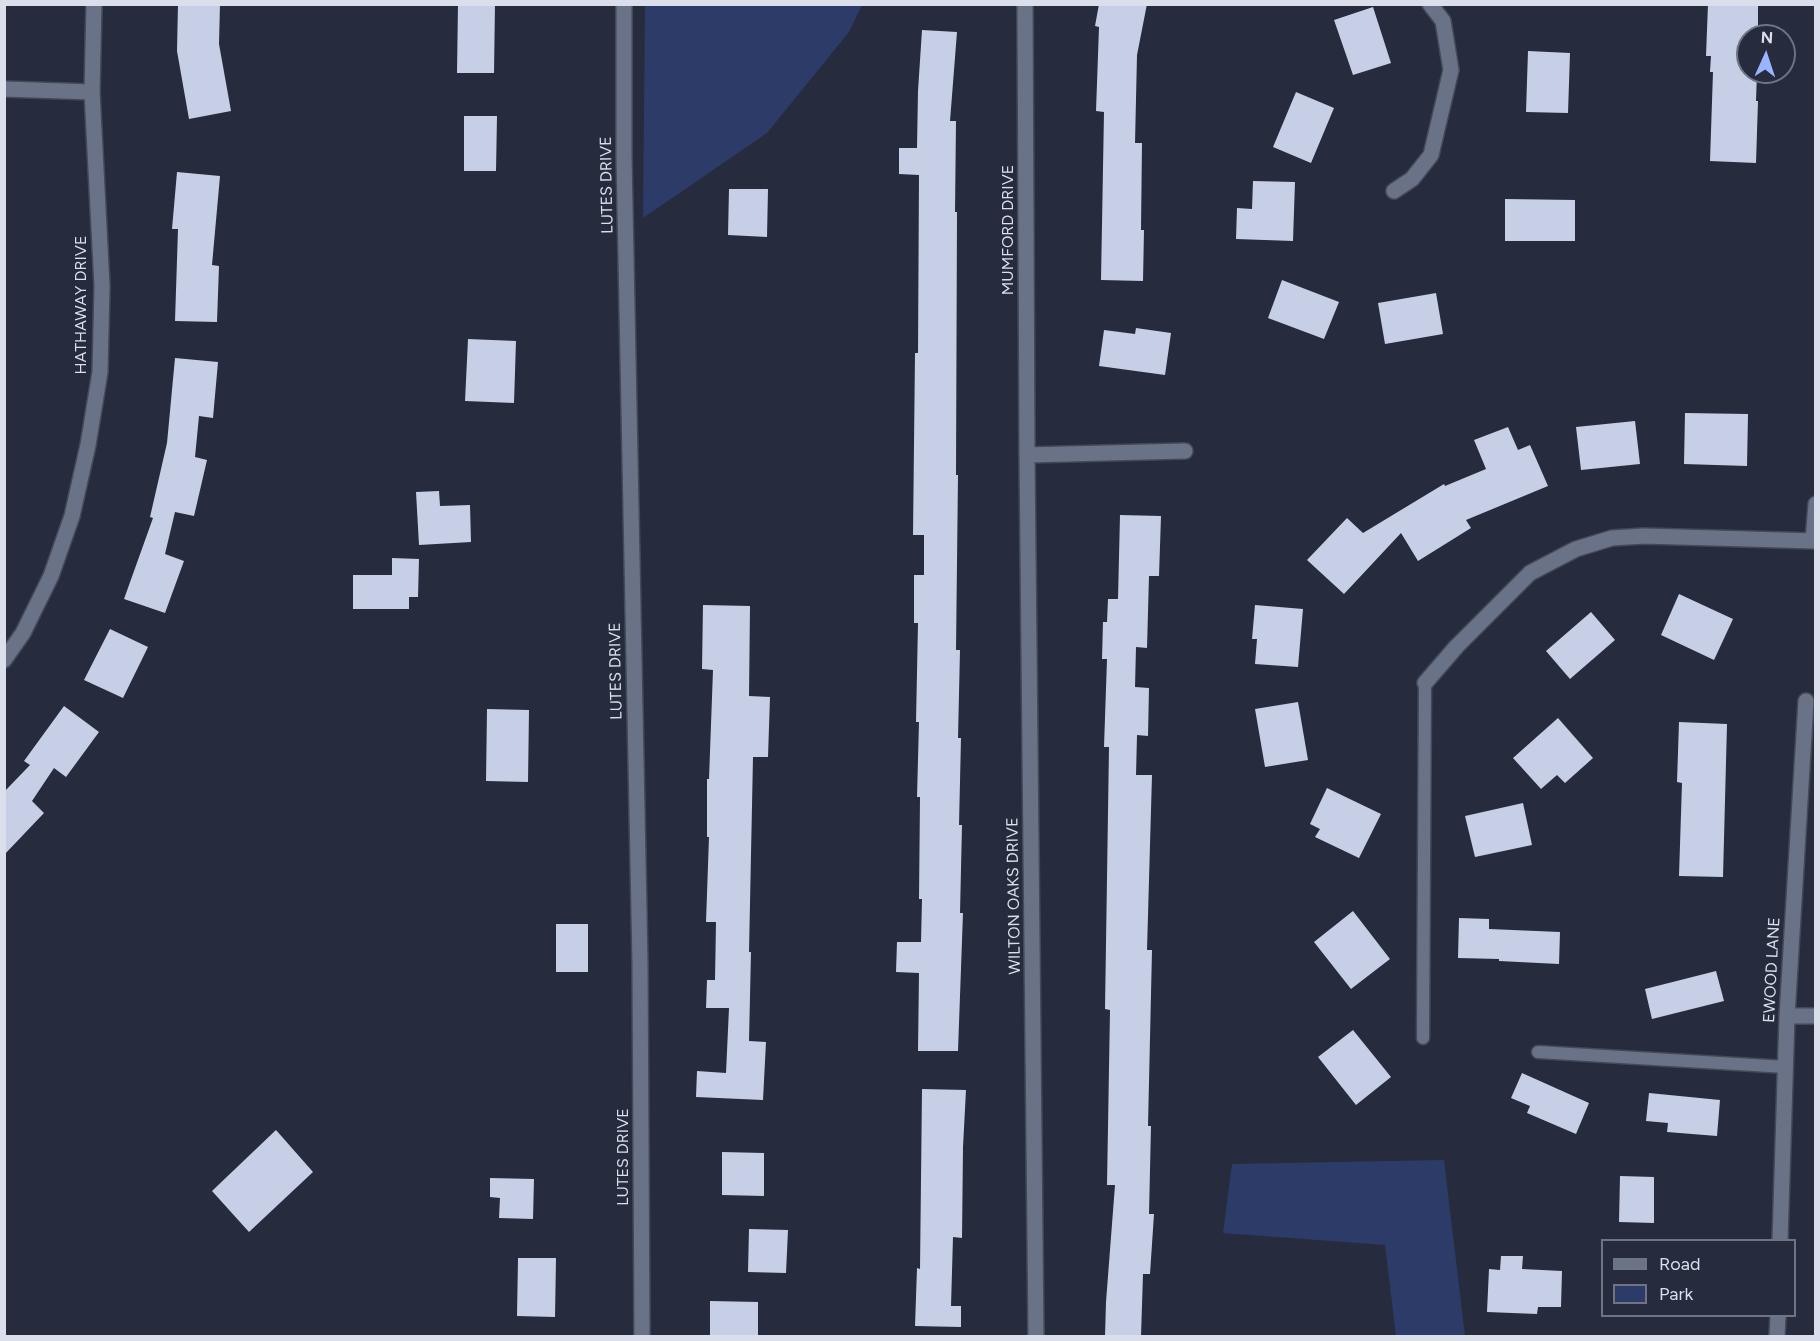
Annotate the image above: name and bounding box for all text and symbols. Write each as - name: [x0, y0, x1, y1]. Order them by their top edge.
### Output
- north arrow: [1736, 24, 1796, 84]
- text: N: [1760, 28, 1774, 47]
- street label: LUTES DRIVE: [597, 136, 617, 234]
- street label: MUMFORD DRIVE: [998, 165, 1018, 295]
- street label: HATHAWAY DRIVE: [71, 236, 91, 374]
- street label: LUTES DRIVE: [606, 622, 626, 720]
- street label: WILTON OAKS DRIVE: [1003, 817, 1025, 975]
- street label: EWOOD LANE: [1760, 917, 1784, 1023]
- street label: LUTES DRIVE: [613, 1108, 633, 1206]
- legend: [1601, 1239, 1796, 1317]
- text: Road: [1659, 1253, 1700, 1275]
- text: Park: [1659, 1283, 1693, 1305]

